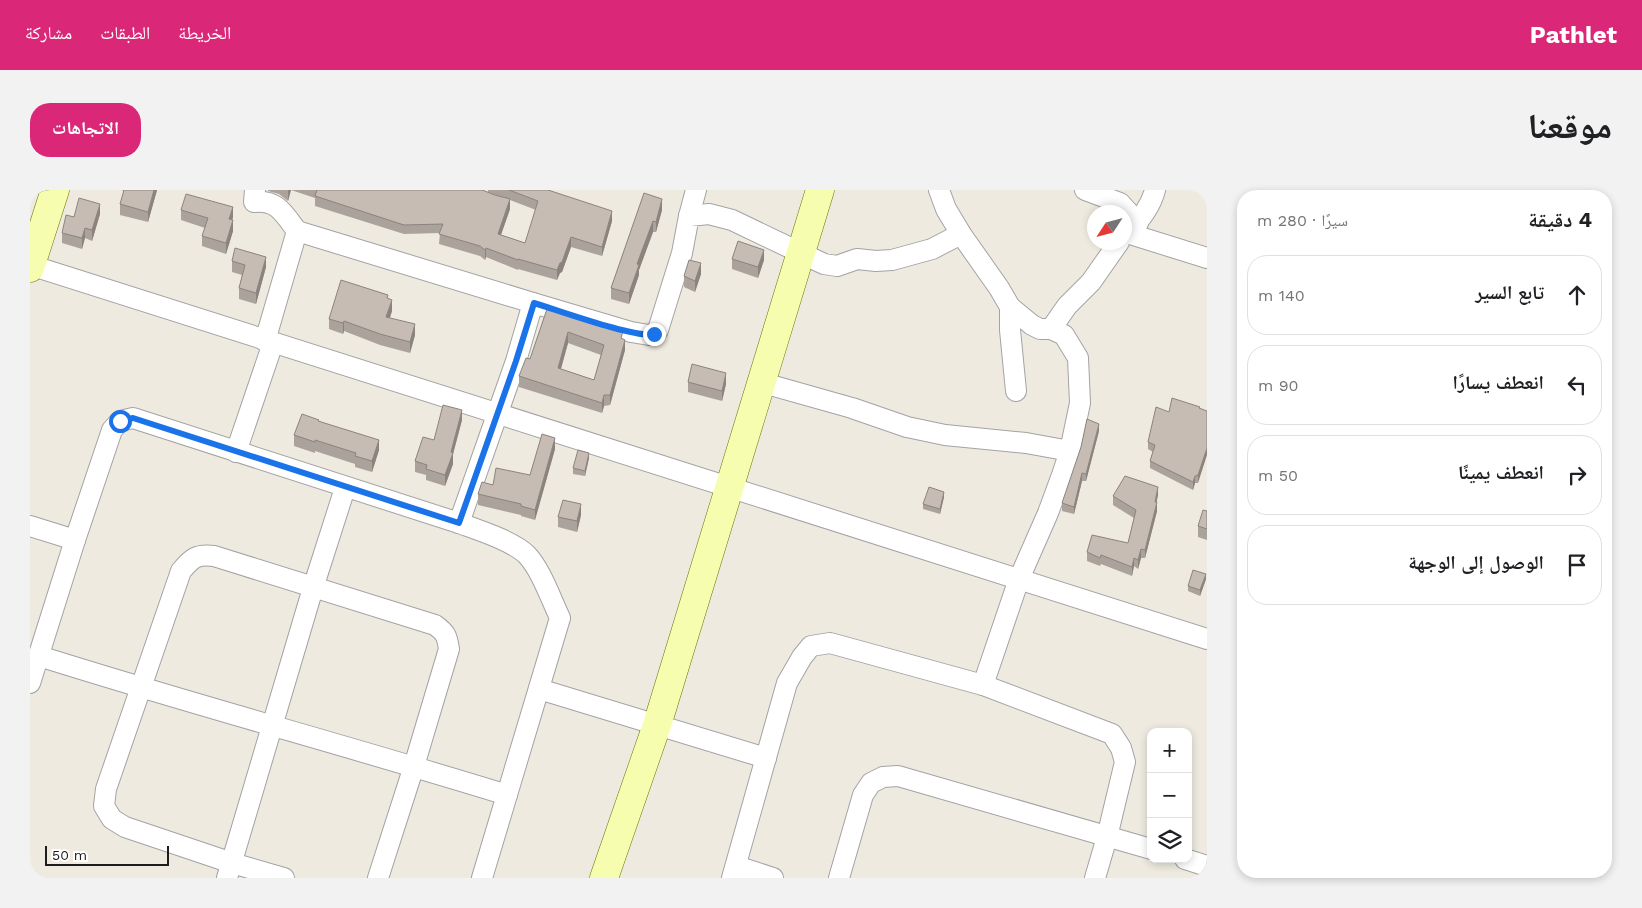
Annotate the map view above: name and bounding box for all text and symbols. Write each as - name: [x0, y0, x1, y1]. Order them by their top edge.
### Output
- text: Pathlet: [1530, 21, 1617, 49]
- text: مشاركة: [25, 22, 72, 43]
- text: الطبقات: [100, 22, 150, 43]
- text: الخريطة: [178, 22, 231, 43]
- button: الاتجاهات: [30, 103, 141, 157]
- text: موقعنا: [1527, 105, 1612, 147]
- north arrow: [1087, 205, 1132, 250]
- text: 4 دقيقة: [1528, 207, 1592, 232]
- text: سيرًا · 280 m: [1257, 211, 1348, 230]
- text: تابع السير: [1475, 281, 1544, 304]
- icon: ahead: [1563, 281, 1591, 309]
- text: 140 m: [1258, 286, 1305, 305]
- route end: [643, 323, 666, 346]
- text: انعطف يسارًا: [1452, 371, 1544, 394]
- icon: left: [1563, 371, 1591, 399]
- text: 90 m: [1258, 376, 1299, 395]
- route start: [109, 410, 132, 433]
- text: انعطف يمينًا: [1458, 461, 1544, 484]
- icon: right: [1563, 461, 1591, 489]
- text: 50 m: [1258, 466, 1298, 485]
- text: الوصول إلى الوجهة: [1408, 551, 1544, 574]
- icon: arrive: [1563, 551, 1591, 579]
- map controls: [1147, 728, 1192, 863]
- button: +: [1147, 728, 1192, 773]
- button: −: [1147, 773, 1192, 818]
- button: layers: [1147, 818, 1192, 863]
- scale bar: [45, 843, 169, 866]
- text: 50 m: [52, 847, 87, 863]

